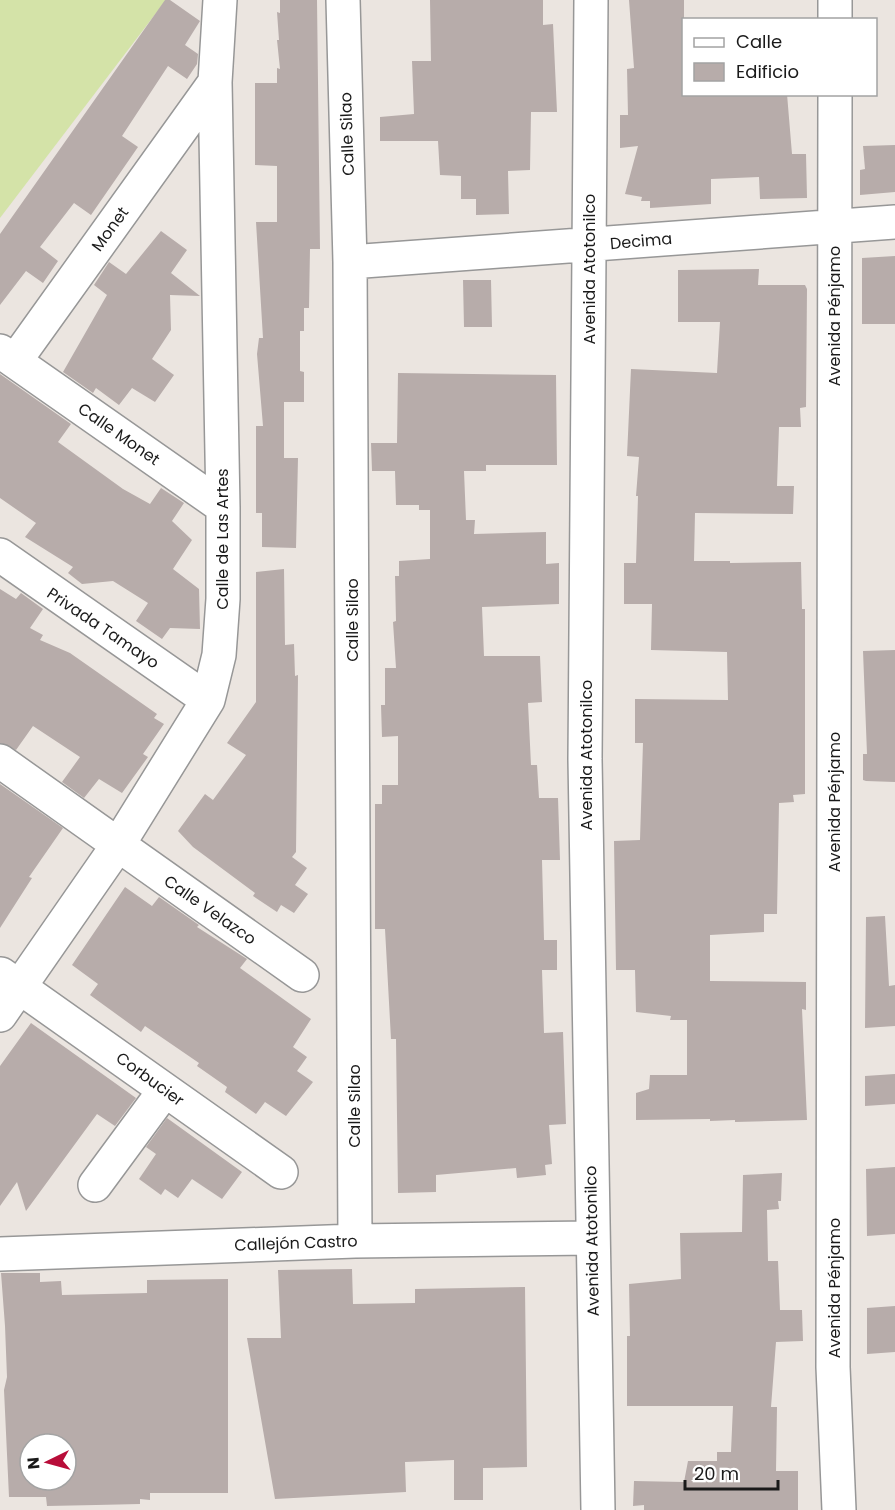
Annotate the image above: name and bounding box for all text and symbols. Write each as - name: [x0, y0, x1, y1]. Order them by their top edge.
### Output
- legend: [682, 18, 877, 96]
- text: Calle: [736, 29, 782, 54]
- text: Edificio: [736, 59, 799, 84]
- street label: Calle Silao: [334, 92, 360, 176]
- street label: Avenida Atotonilco: [578, 194, 601, 344]
- street label: Monet: [86, 202, 134, 256]
- street label: Decima: [609, 227, 673, 255]
- street label: Avenida Pénjamo: [823, 246, 846, 386]
- street label: Calle Monet: [73, 397, 165, 471]
- street label: Calle de Las Artes: [211, 468, 234, 610]
- street label: Calle Silao: [341, 578, 364, 662]
- street label: Privada Tamayo: [42, 582, 164, 674]
- street label: Avenida Atotonilco: [575, 680, 598, 830]
- street label: Avenida Pénjamo: [823, 732, 846, 872]
- street label: Calle Velazco: [159, 870, 261, 950]
- street label: Corbucier: [111, 1046, 189, 1112]
- street label: Calle Silao: [343, 1064, 366, 1148]
- street label: Avenida Atotonilco: [579, 1165, 605, 1317]
- street label: Avenida Pénjamo: [823, 1218, 846, 1358]
- street label: Callejón Castro: [234, 1229, 358, 1257]
- north arrow: [18, 1432, 78, 1492]
- scale bar: [685, 1453, 778, 1491]
- text: N: [22, 1456, 46, 1470]
- text: 20 m: [694, 1461, 739, 1486]

